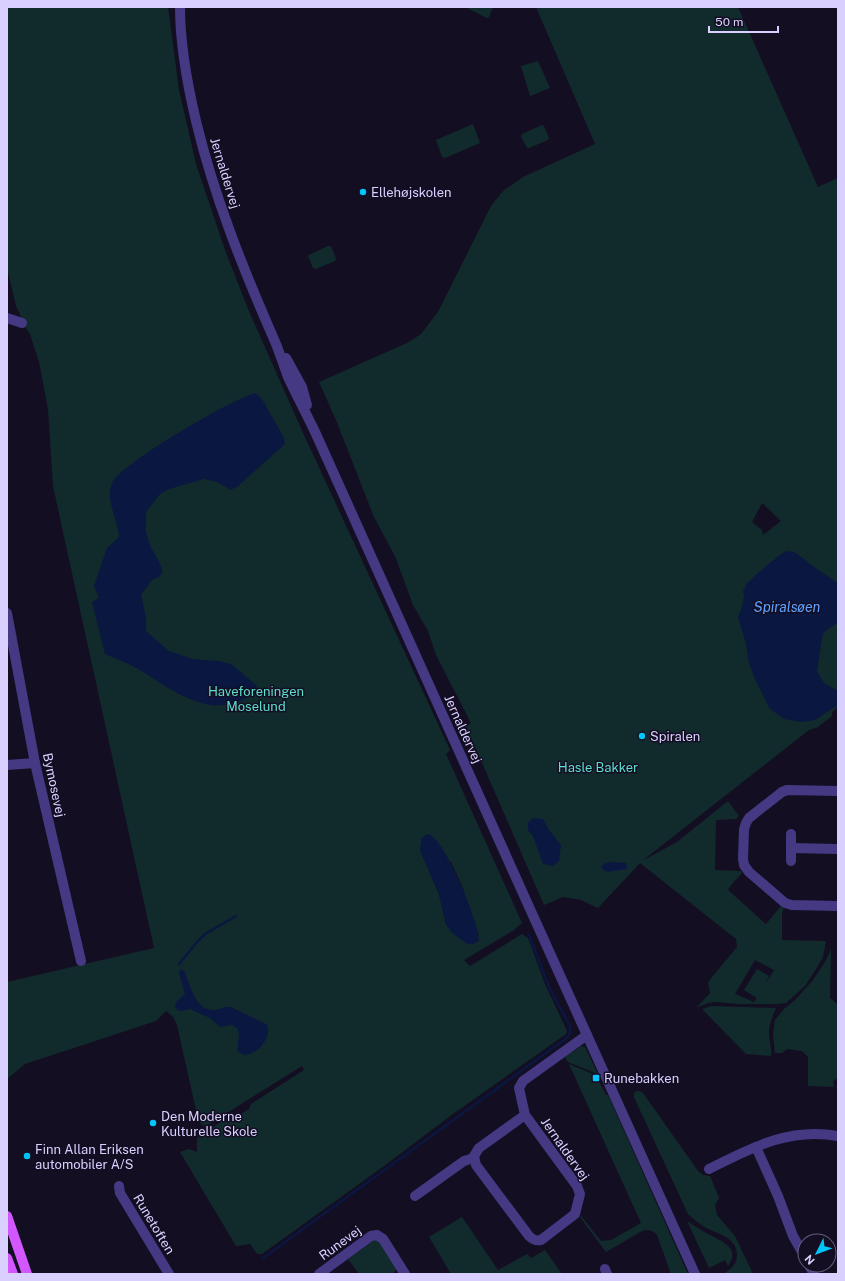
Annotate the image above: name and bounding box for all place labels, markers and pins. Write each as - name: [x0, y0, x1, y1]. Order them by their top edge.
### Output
- place label: Ellehøjskolen: [371, 185, 452, 200]
- marker: Ellehøjskolen: [358, 187, 368, 197]
- place label: Spiralen: [650, 729, 700, 744]
- marker: Spiralen: [637, 731, 647, 741]
- place label: Runebakken: [604, 1071, 679, 1086]
- marker: Runebakken: [591, 1073, 601, 1083]
- place label: Den Moderne Kulturelle Skole: [161, 1109, 257, 1139]
- marker: Den Moderne Kulturelle Skole: [148, 1118, 158, 1128]
- place label: Finn Allan Eriksen automobiler A/S: [35, 1142, 144, 1172]
- marker: Finn Allan Eriksen automobiler A/S: [22, 1151, 32, 1161]

